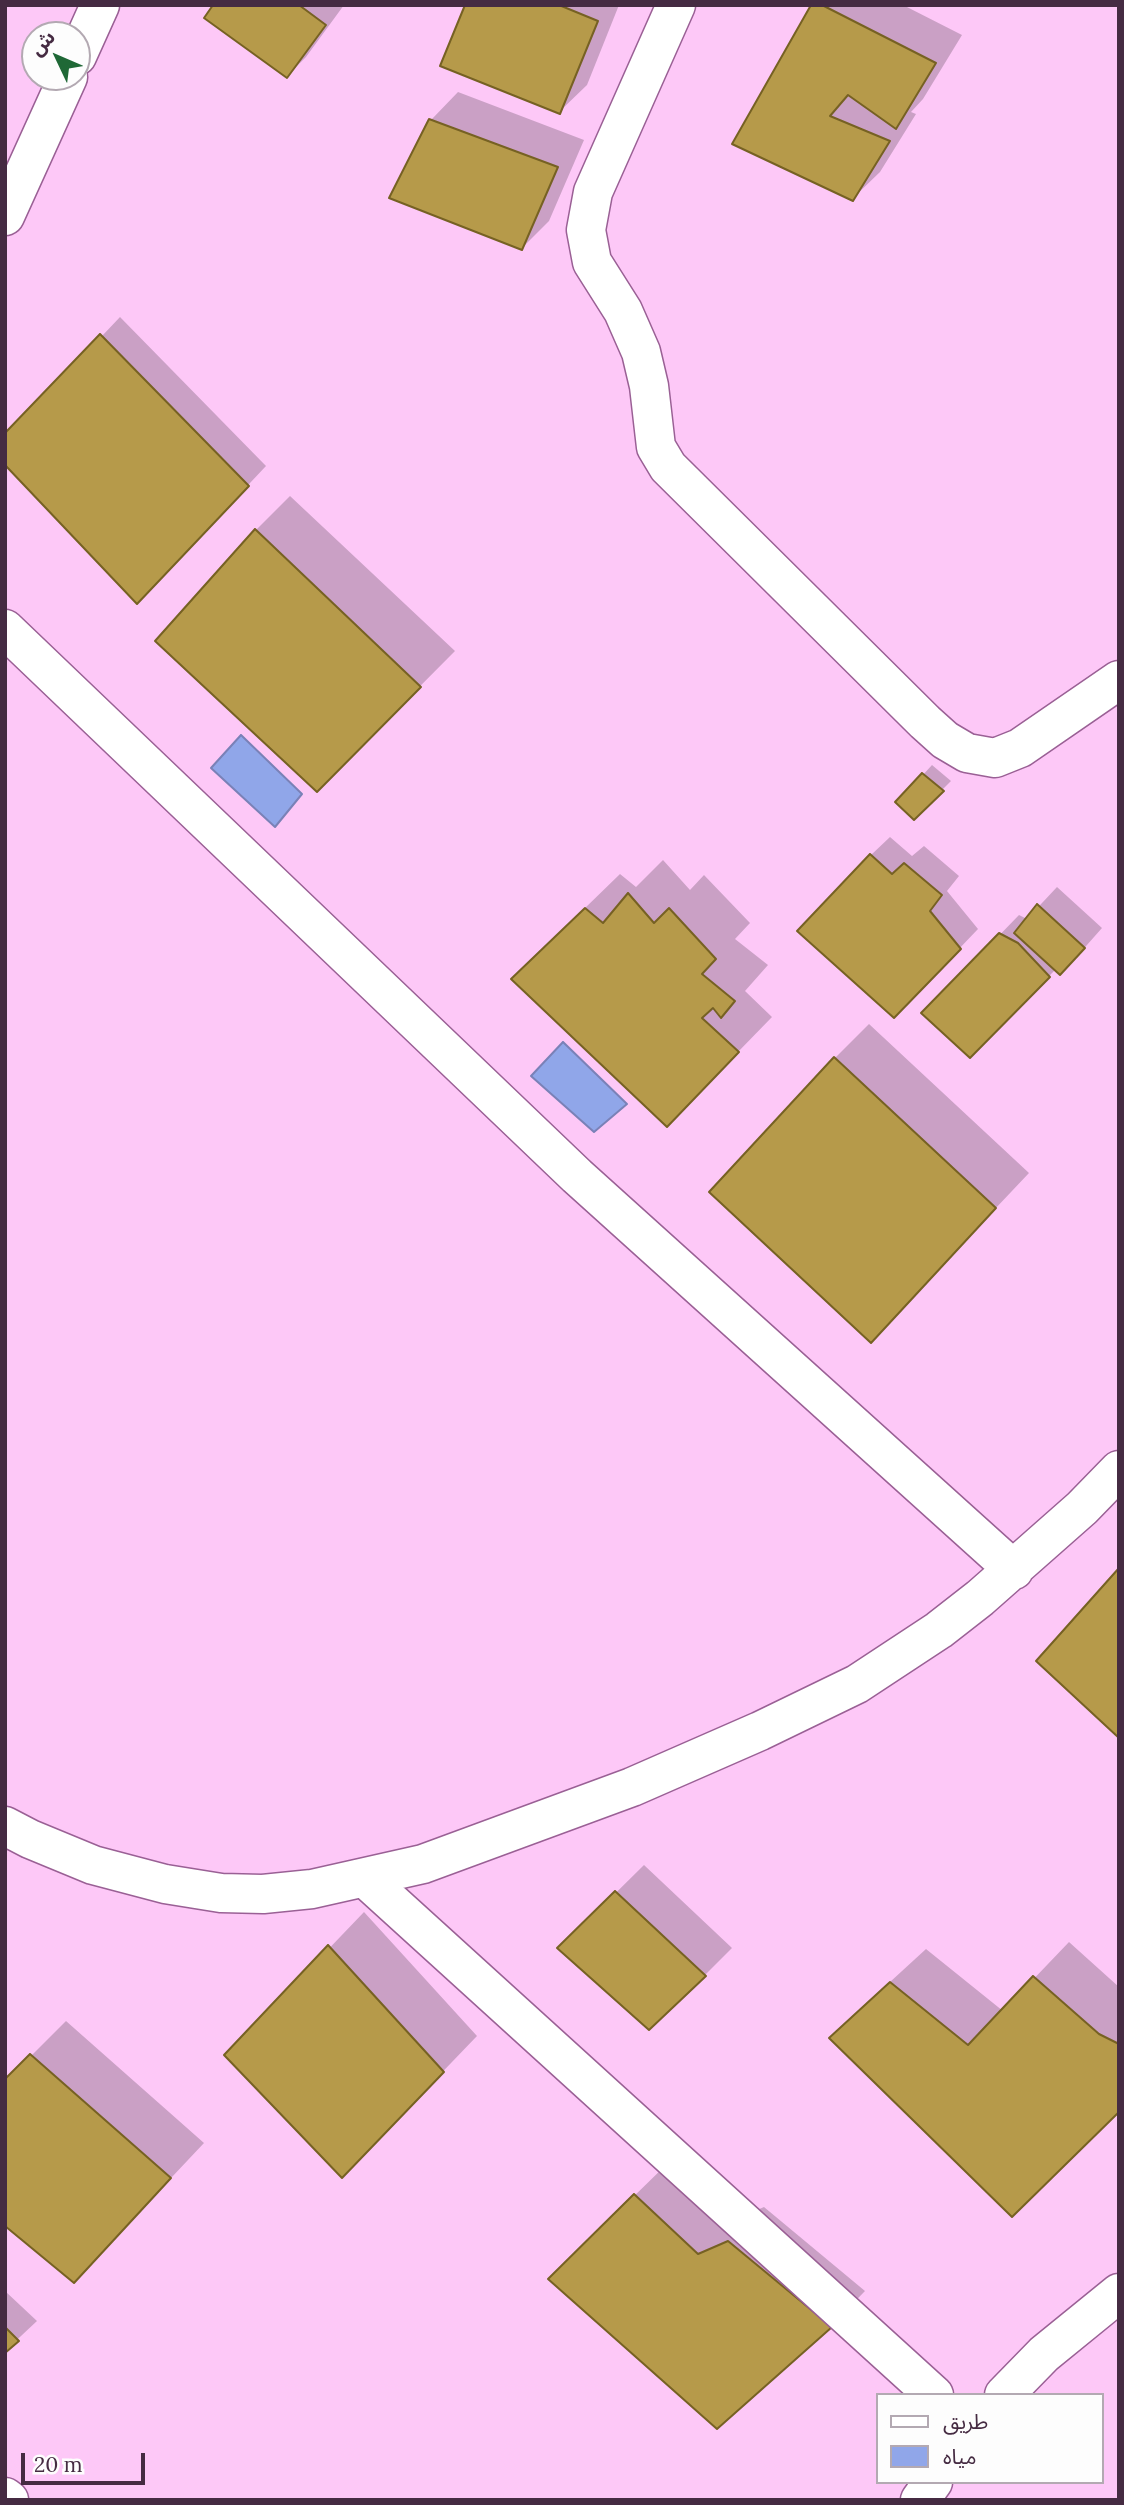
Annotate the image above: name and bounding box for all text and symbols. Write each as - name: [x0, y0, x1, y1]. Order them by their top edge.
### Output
- north arrow: [21, 21, 91, 91]
- text: ش: [25, 25, 60, 61]
- legend: [876, 2393, 1103, 2484]
- text: طريق: [943, 2408, 988, 2435]
- scale bar: [24, 2438, 149, 2482]
- text: مياه: [943, 2443, 976, 2470]
- text: 20 m: [34, 2451, 83, 2478]

